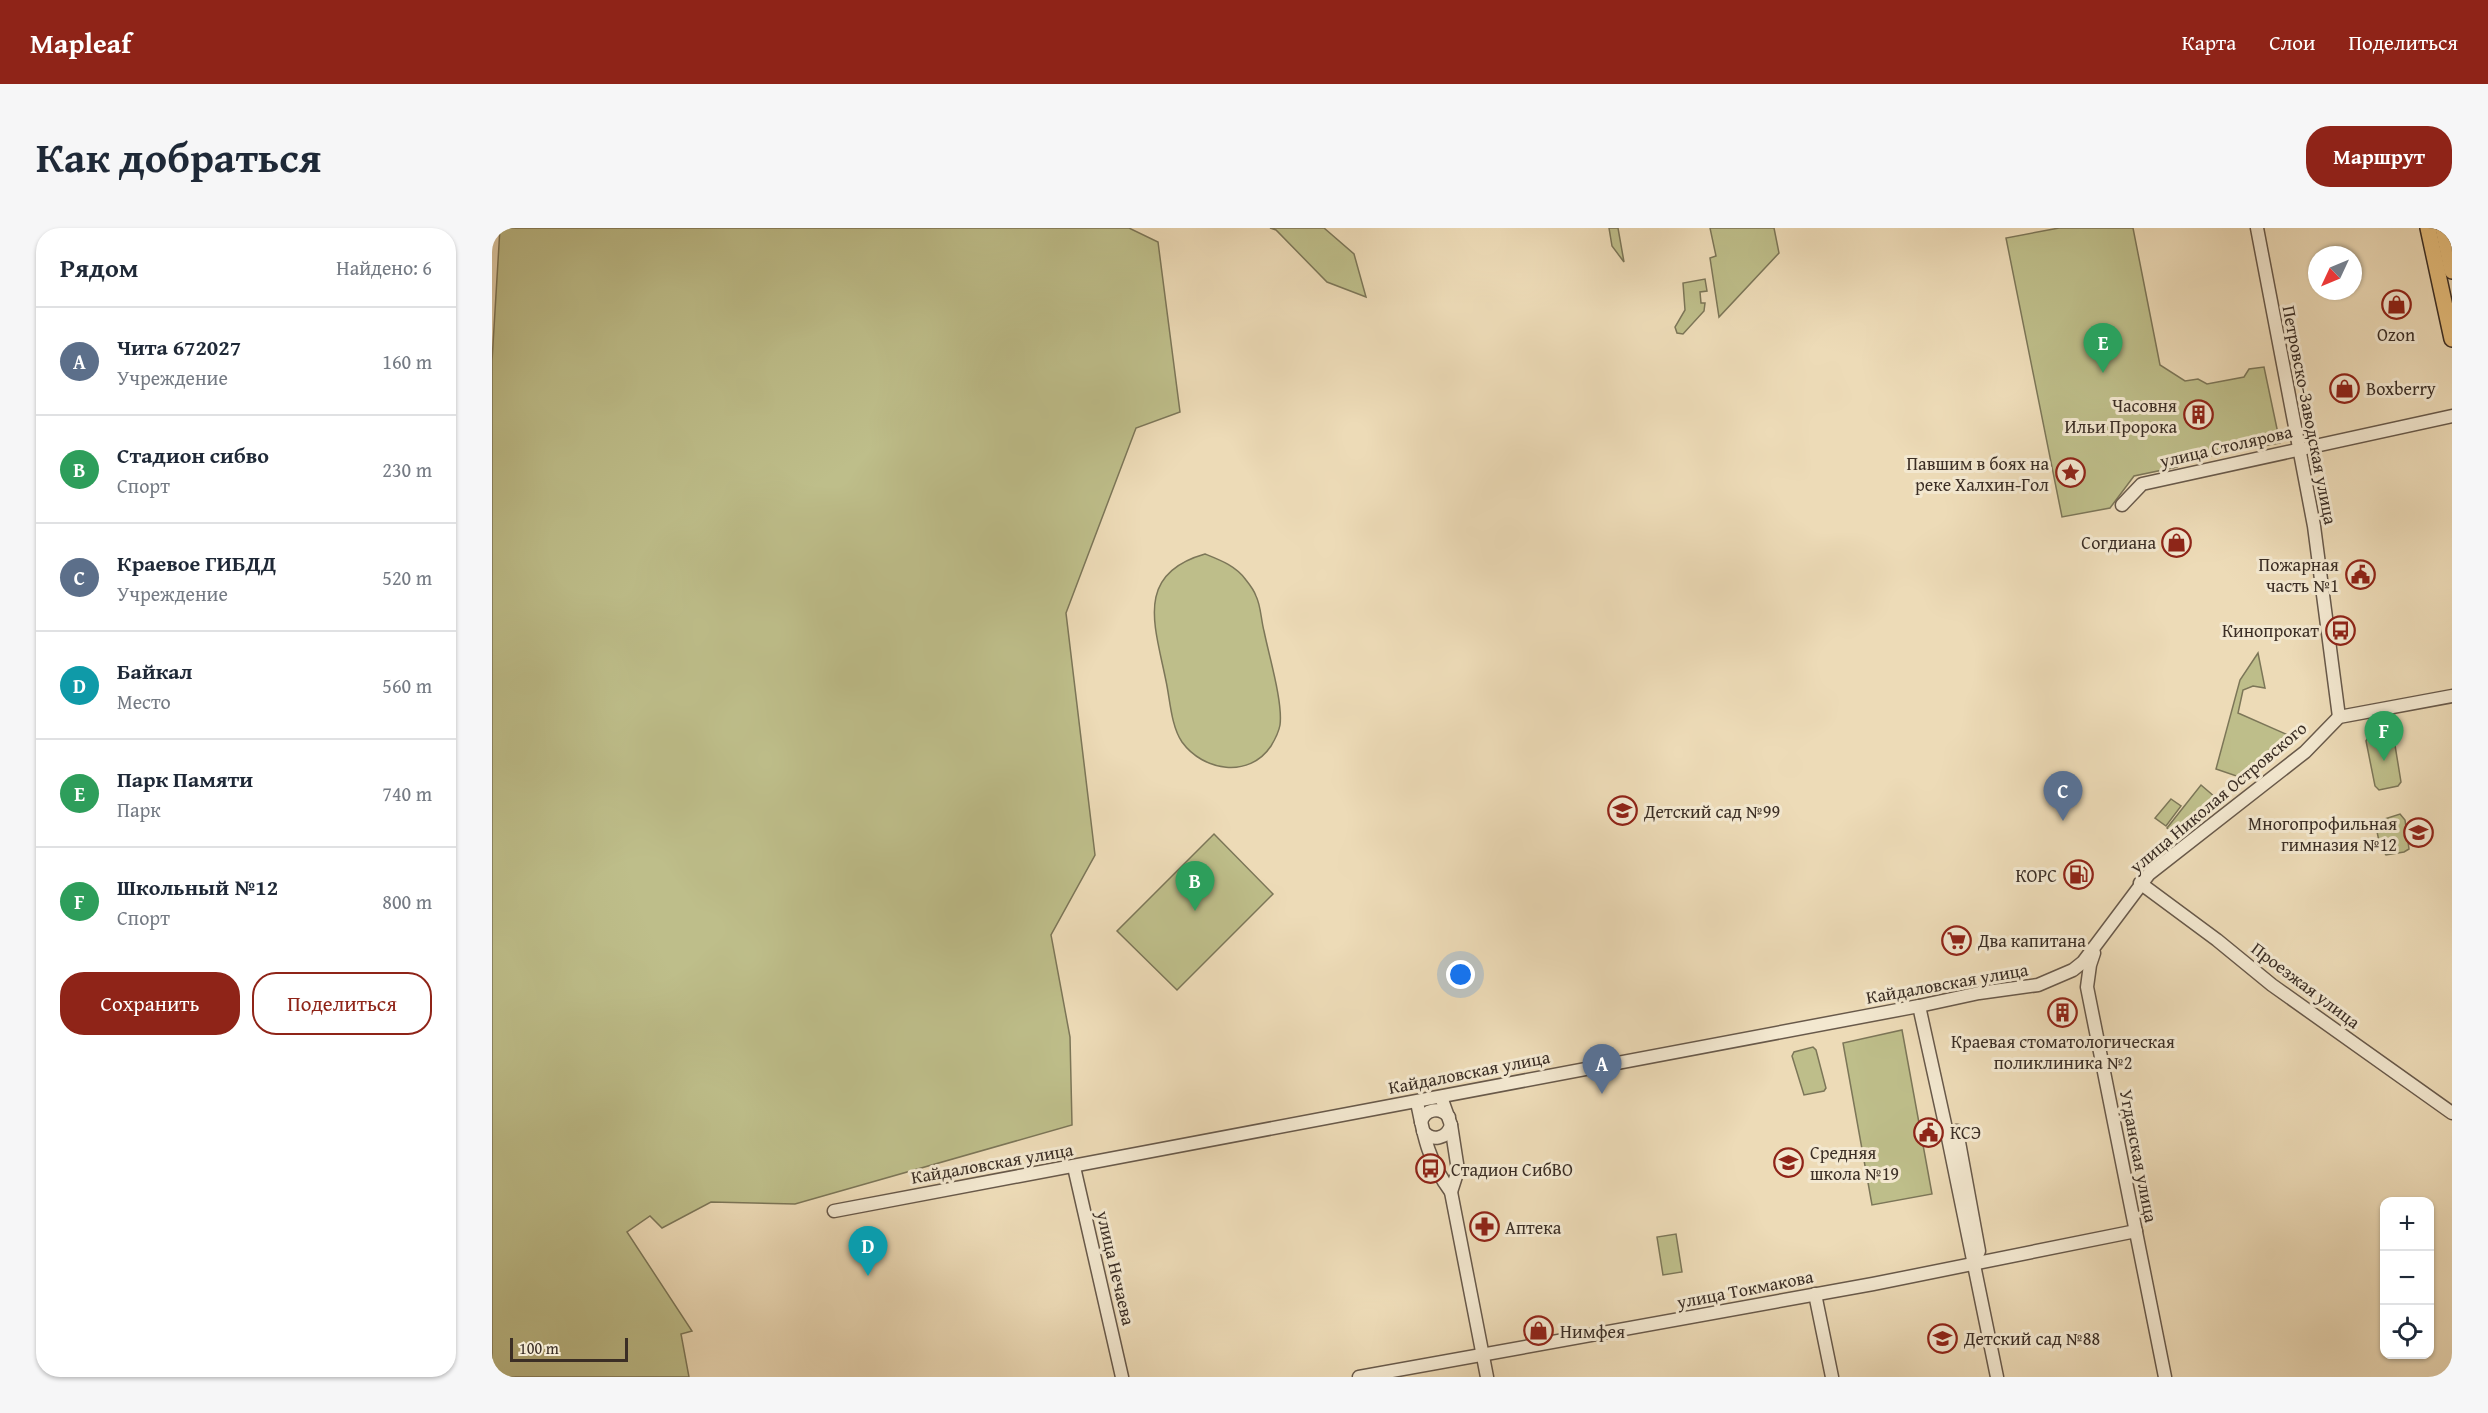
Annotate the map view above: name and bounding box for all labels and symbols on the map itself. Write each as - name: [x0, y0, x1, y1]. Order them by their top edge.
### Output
- north arrow: [2308, 246, 2362, 300]
- shop icon: Ozon: [2380, 289, 2412, 321]
- street label: Петровско-Заводская улица: [2276, 303, 2345, 527]
- place label: Ozon: [2377, 321, 2415, 348]
- pin: E: [2084, 324, 2122, 373]
- shop icon: Boxberry: [2329, 372, 2361, 404]
- place label: Boxberry: [2366, 375, 2436, 402]
- place label: Часовня Ильи Пророка: [2064, 392, 2177, 440]
- building icon: Часовня Ильи Пророка: [2182, 399, 2214, 431]
- street label: улица Столярова: [2156, 418, 2295, 475]
- place label: Павшим в боях на реке Халхин-Гол: [1906, 450, 2049, 498]
- place icon: Павшим в боях на реке Халхин-Гол: [2054, 457, 2086, 489]
- shop icon: Согдиана: [2161, 526, 2193, 558]
- place label: Согдиана: [2081, 529, 2156, 556]
- place label: Пожарная часть №1: [2259, 551, 2339, 599]
- public building icon: Пожарная часть №1: [2344, 558, 2376, 590]
- bus stop icon: Кинопрокат: [2324, 614, 2356, 646]
- place label: Кинопрокат: [2222, 617, 2319, 644]
- pin: F: [2364, 712, 2404, 761]
- street label: улица Николая Островского: [2123, 715, 2312, 880]
- pin: C: [2044, 772, 2082, 821]
- school or university icon: Детский сад №99: [1607, 795, 1639, 827]
- place label: Детский сад №99: [1643, 798, 1780, 825]
- place label: Многопрофильная гимназия №12: [2248, 810, 2397, 858]
- school or university icon: Многопрофильная гимназия №12: [2402, 817, 2434, 849]
- fuel station icon: КОРС: [2062, 859, 2094, 891]
- pin: B: [1176, 862, 1214, 911]
- place label: КОРС: [2016, 862, 2057, 889]
- supermarket icon: Два капитана: [1941, 924, 1973, 956]
- place label: Два капитана: [1977, 927, 2086, 954]
- street label: Проезжая улица: [2246, 935, 2366, 1035]
- street label: Кайдаловская улица: [1864, 955, 2031, 1011]
- your location: [1446, 960, 1475, 989]
- building icon: Краевая стоматологическая поликлиника №2: [2047, 996, 2079, 1028]
- place label: Краевая стоматологическая поликлиника №2: [1951, 1028, 2175, 1076]
- street label: Кайдаловская улица: [1386, 1043, 1553, 1101]
- pin: A: [1582, 1044, 1622, 1094]
- street label: Угданская улица: [2113, 1087, 2165, 1225]
- public building icon: КСЭ: [1913, 1116, 1945, 1148]
- place label: КСЭ: [1950, 1119, 1981, 1146]
- street label: Кайдаловская улица: [909, 1135, 1076, 1191]
- place label: Средняя школа №19: [1810, 1139, 1899, 1187]
- school or university icon: Средняя школа №19: [1773, 1146, 1805, 1178]
- bus stop icon: Стадион СибВО: [1414, 1153, 1446, 1185]
- place label: Стадион СибВО: [1451, 1156, 1573, 1183]
- street label: улица Нечаева: [1089, 1207, 1142, 1328]
- pharmacy icon: Аптека: [1468, 1211, 1500, 1243]
- place label: Аптека: [1505, 1214, 1562, 1241]
- pin: D: [848, 1226, 887, 1276]
- street label: улица Токмакова: [1673, 1262, 1816, 1316]
- shop icon: Нимфея: [1523, 1315, 1555, 1347]
- place label: Нимфея: [1560, 1318, 1625, 1345]
- school or university icon: Детский сад №88: [1927, 1322, 1959, 1354]
- place label: Детский сад №88: [1963, 1325, 2100, 1352]
- scale bar: [510, 1335, 628, 1362]

